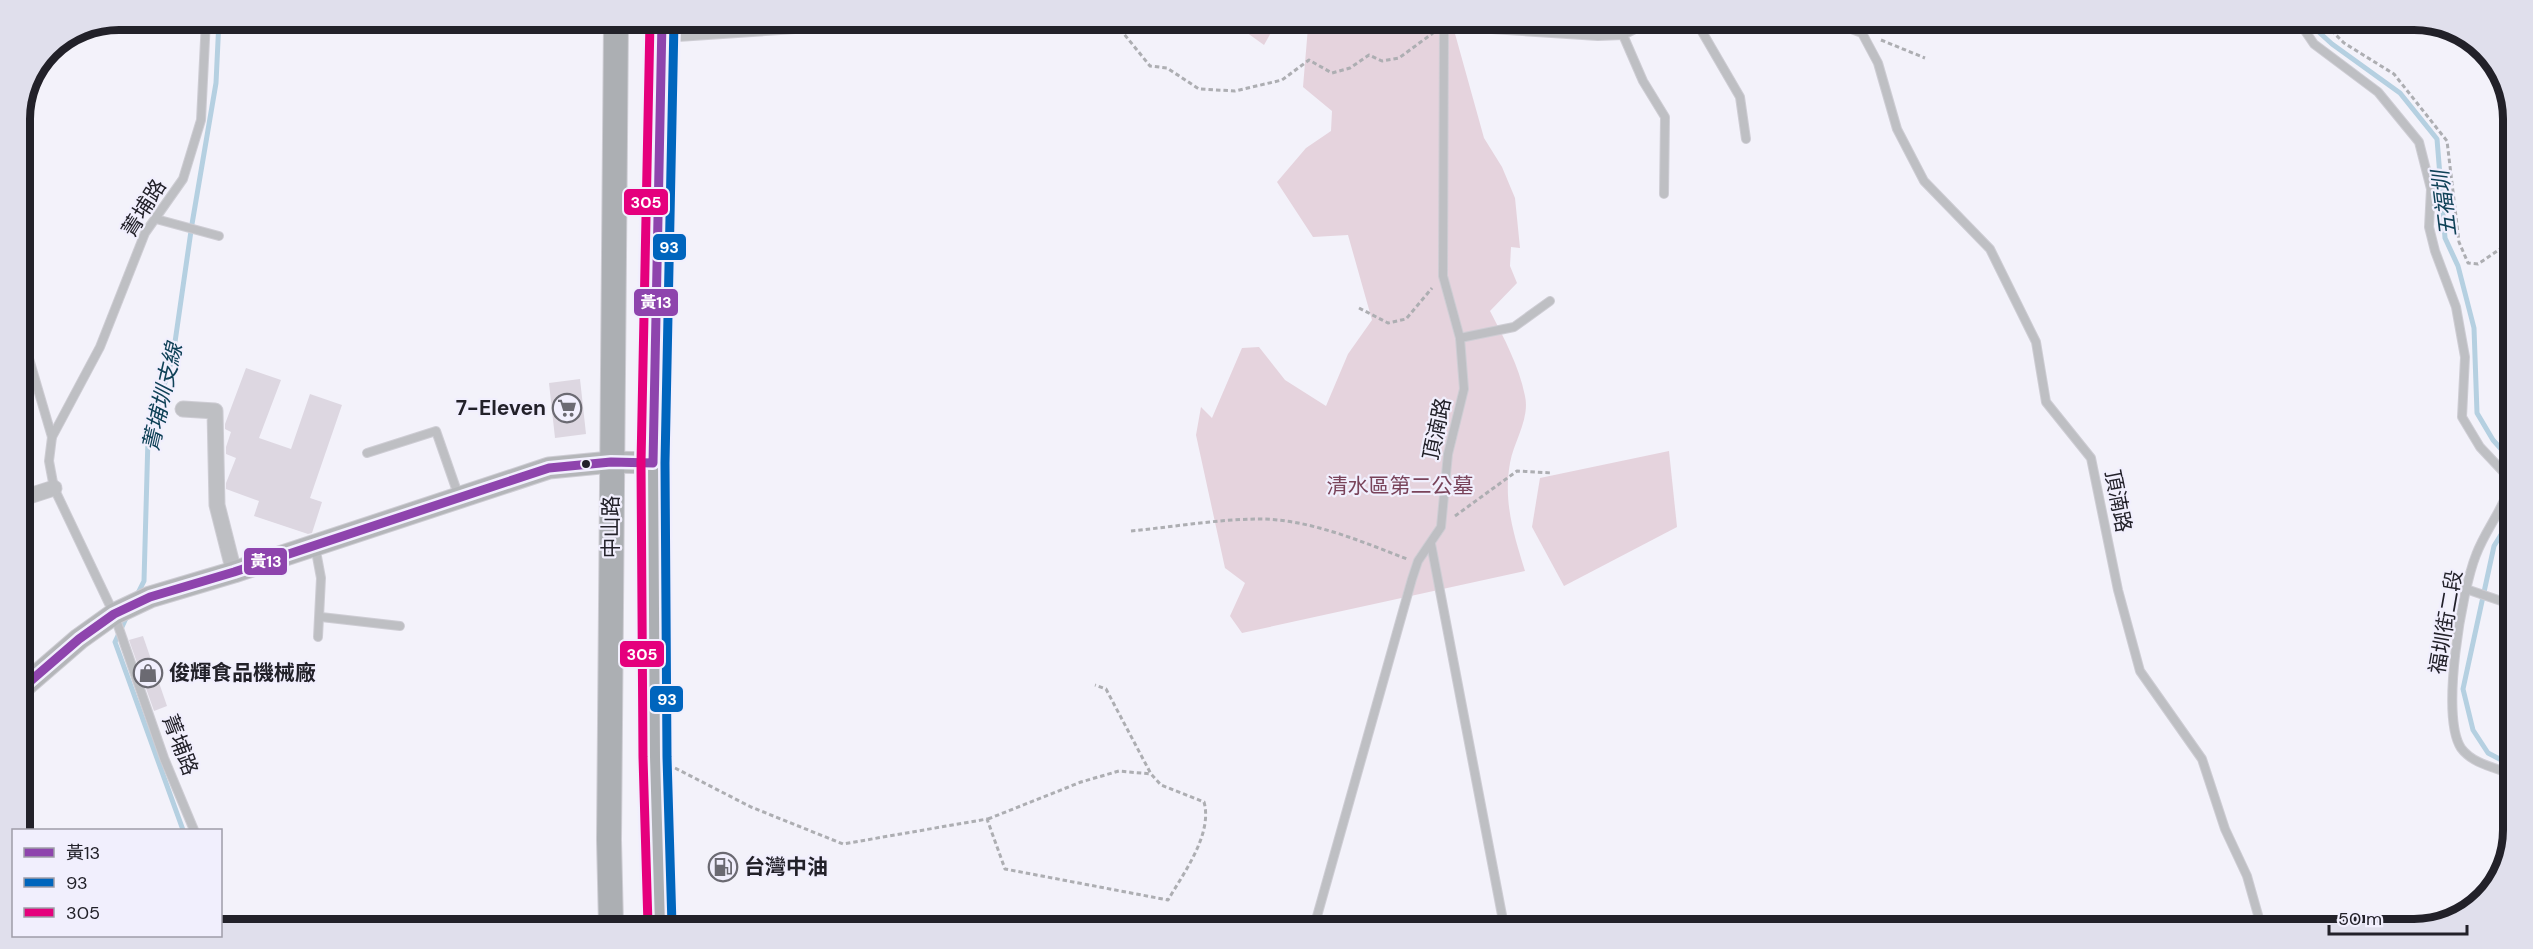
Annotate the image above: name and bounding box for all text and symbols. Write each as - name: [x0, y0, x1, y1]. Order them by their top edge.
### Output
- water label: 五福圳: [2426, 166, 2463, 238]
- street label: 菁埔路: [115, 174, 173, 242]
- line badge: 305: [623, 188, 669, 216]
- text: 305: [631, 192, 661, 213]
- line badge: 93: [652, 233, 687, 261]
- text: 93: [659, 237, 679, 258]
- line badge: 黃13: [633, 288, 679, 317]
- text: 黃13: [640, 292, 672, 313]
- water label: 菁埔圳支線: [136, 337, 190, 454]
- supermarket icon: 7-Eleven: [551, 392, 583, 424]
- place label: 7-Eleven: [456, 394, 546, 422]
- street label: 頂湳路: [1417, 395, 1457, 463]
- unlabelled marker: [580, 458, 592, 470]
- street label: 頂湳路: [2098, 467, 2138, 535]
- park label: 清水區第二公墓: [1327, 472, 1474, 500]
- street label: 中山路: [597, 496, 625, 559]
- line badge: 黃13: [243, 547, 288, 576]
- text: 黃13: [250, 551, 282, 572]
- street label: 福圳街二段: [2423, 568, 2469, 676]
- line badge: 305: [619, 640, 665, 668]
- text: 305: [627, 644, 657, 665]
- shop icon: 俊輝食品機械廠: [132, 657, 164, 689]
- place label: 俊輝食品機械廠: [169, 659, 316, 687]
- line badge: 93: [649, 685, 684, 713]
- text: 93: [657, 689, 677, 710]
- street label: 菁埔路: [156, 711, 204, 779]
- legend: [12, 829, 222, 937]
- text: 黃13: [66, 841, 100, 865]
- fuel station icon: 台灣中油: [707, 851, 739, 883]
- place label: 台灣中油: [744, 853, 828, 881]
- text: 93: [66, 871, 88, 895]
- scale bar: [2329, 898, 2467, 936]
- text: 305: [66, 901, 100, 925]
- text: 50 m: [2338, 907, 2382, 931]

